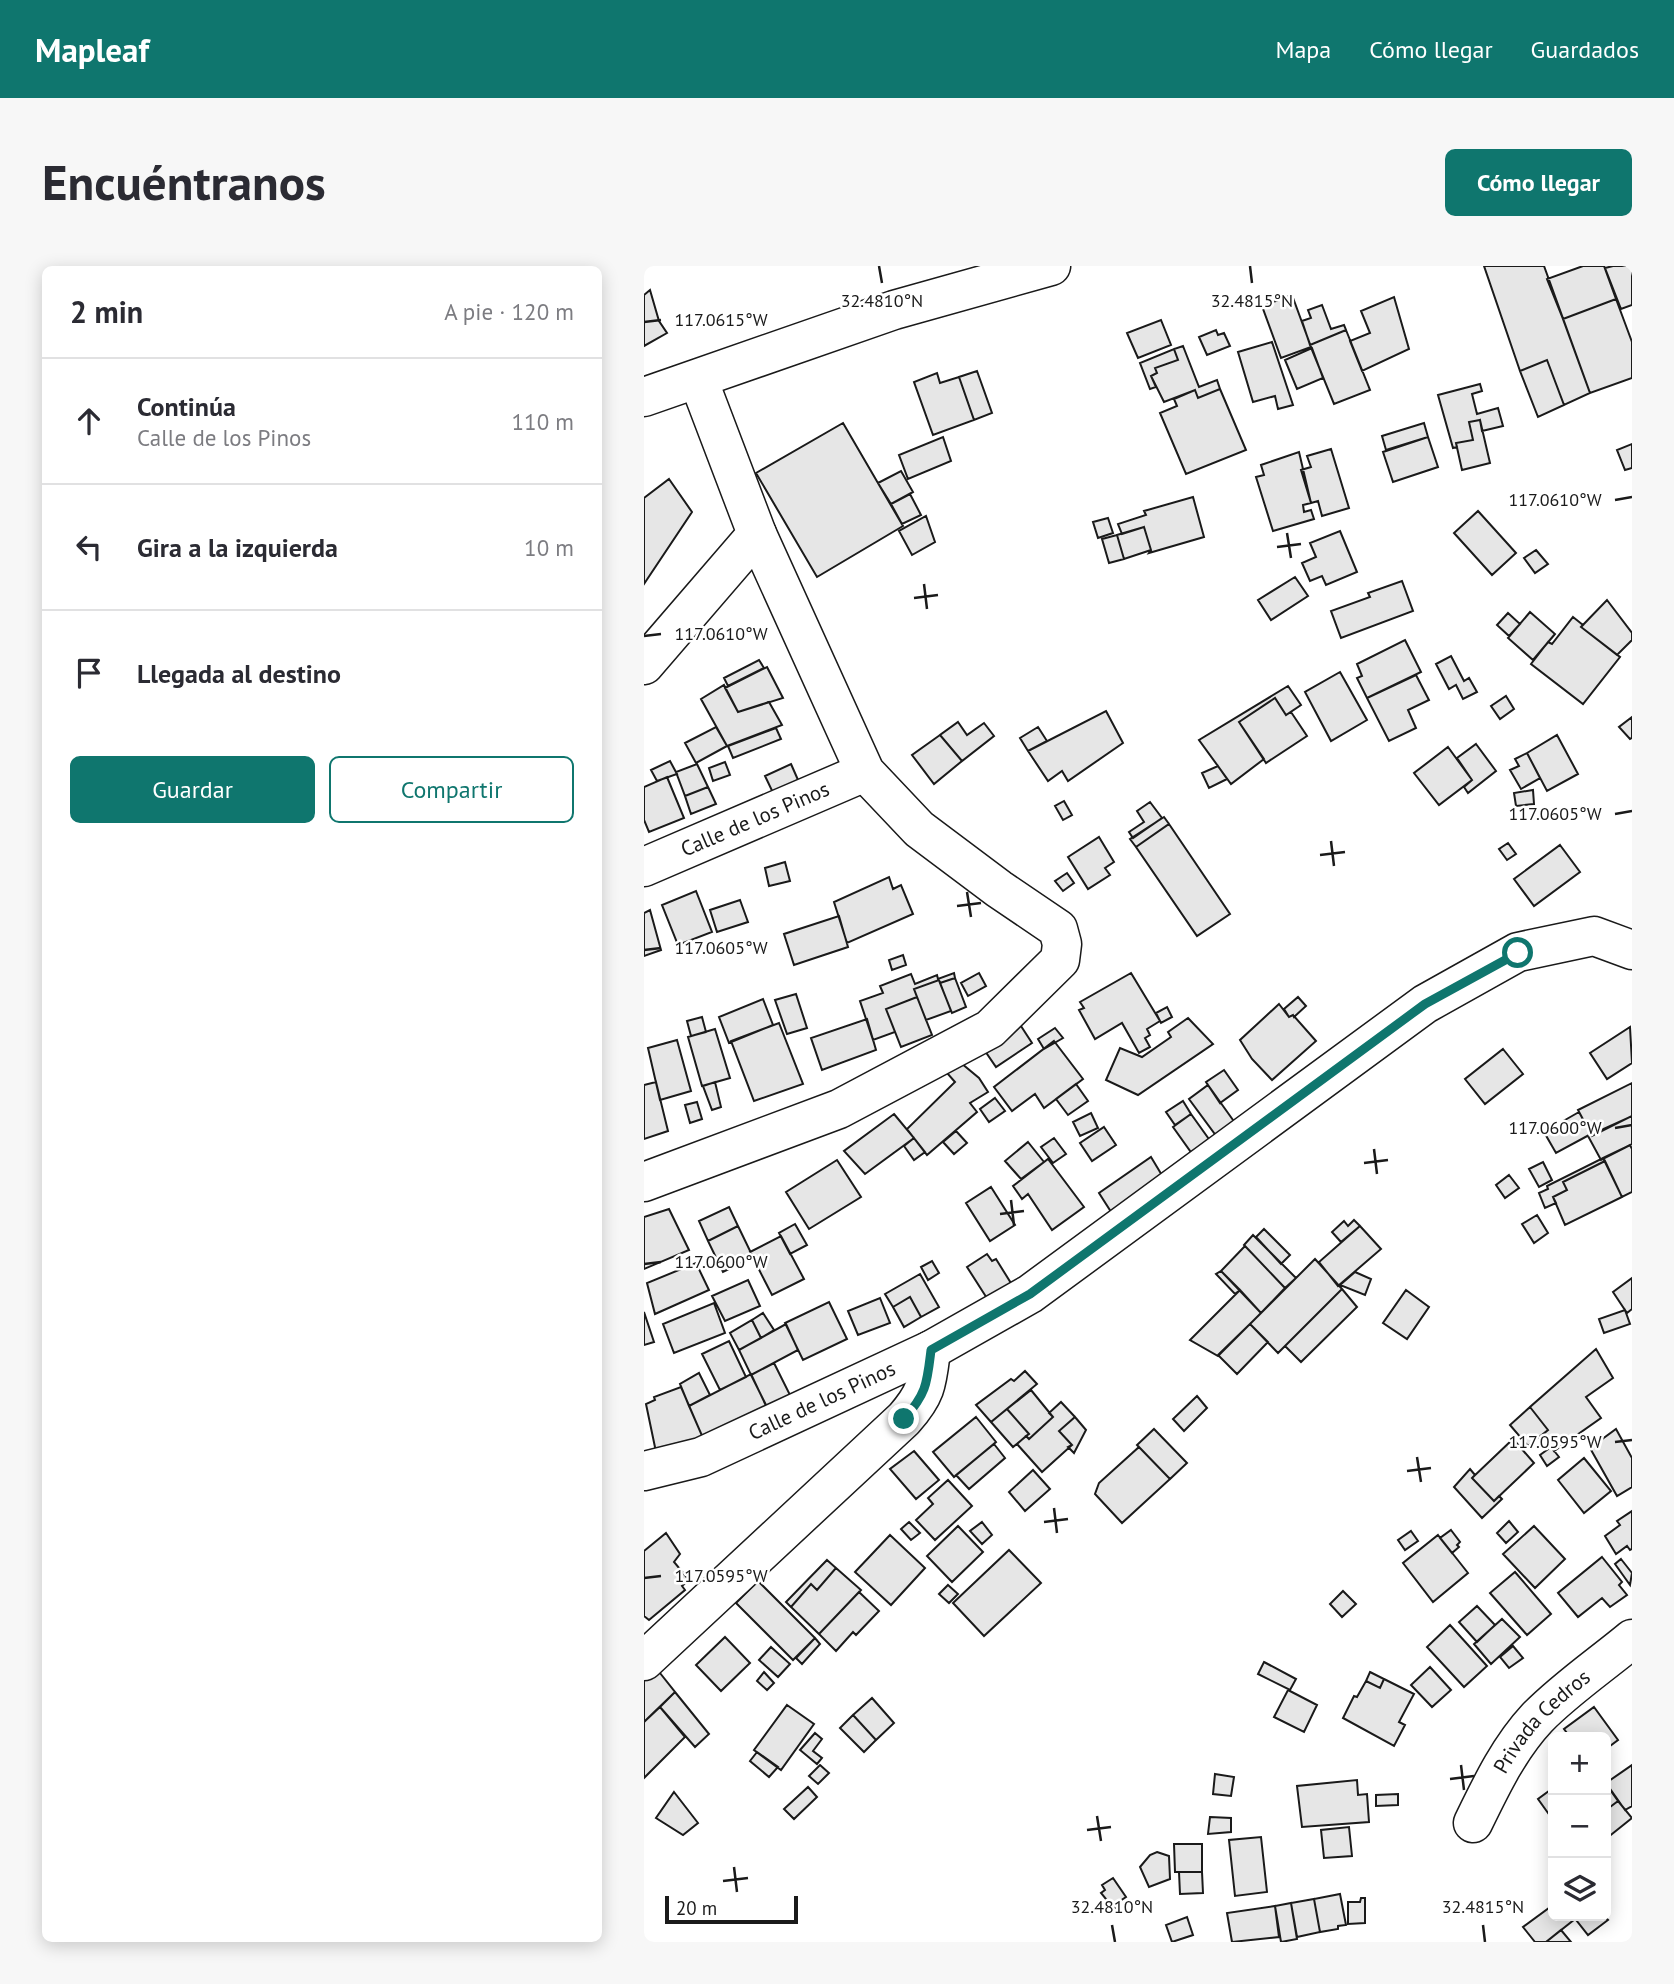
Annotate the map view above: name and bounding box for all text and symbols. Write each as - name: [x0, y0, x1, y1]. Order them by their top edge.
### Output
- text: Mapleaf: [35, 28, 149, 71]
- text: Mapa: [1275, 34, 1331, 65]
- text: Cómo llegar: [1369, 34, 1493, 65]
- text: Guardados: [1531, 34, 1639, 65]
- button: Cómo llegar: [1445, 149, 1632, 216]
- text: Encuéntranos: [42, 150, 326, 214]
- text: 32.4810°N: [841, 289, 923, 312]
- text: 32.4815°N: [1211, 289, 1293, 312]
- text: 2 min: [70, 292, 143, 331]
- text: A pie · 120 m: [444, 297, 574, 326]
- text: 117.0615°W: [674, 308, 768, 331]
- text: Continúa: [137, 390, 236, 423]
- icon: ahead: [70, 402, 108, 440]
- text: 110 m: [512, 407, 574, 436]
- text: Calle de los Pinos: [137, 423, 311, 452]
- text: 117.0610°W: [1508, 488, 1602, 511]
- icon: left: [70, 528, 108, 566]
- text: Gira a la izquierda: [137, 531, 338, 564]
- text: 10 m: [524, 533, 574, 562]
- text: 117.0610°W: [674, 622, 768, 645]
- icon: arrive: [70, 654, 108, 692]
- text: Llegada al destino: [137, 657, 341, 690]
- button: Guardar: [70, 756, 315, 823]
- button: Compartir: [329, 756, 574, 823]
- street label: Calle de los Pinos: [677, 775, 833, 863]
- text: 117.0605°W: [1508, 802, 1602, 825]
- text: 117.0605°W: [674, 936, 768, 959]
- route start: [1502, 937, 1533, 968]
- text: 117.0600°W: [1508, 1116, 1602, 1139]
- text: 117.0600°W: [674, 1250, 768, 1273]
- street label: Calle de los Pinos: [744, 1355, 899, 1446]
- route end: [888, 1403, 919, 1434]
- text: 117.0595°W: [1508, 1430, 1602, 1453]
- text: 117.0595°W: [674, 1564, 768, 1587]
- street label: Privada Cedros: [1487, 1663, 1595, 1778]
- map controls: [1548, 1732, 1611, 1921]
- button: +: [1548, 1732, 1611, 1795]
- button: −: [1548, 1795, 1611, 1858]
- button: layers: [1548, 1858, 1611, 1921]
- scale bar: [665, 1893, 798, 1925]
- text: 32.4810°N: [1071, 1895, 1153, 1918]
- text: 32.4815°N: [1442, 1895, 1524, 1918]
- text: 20 m: [676, 1896, 717, 1920]

